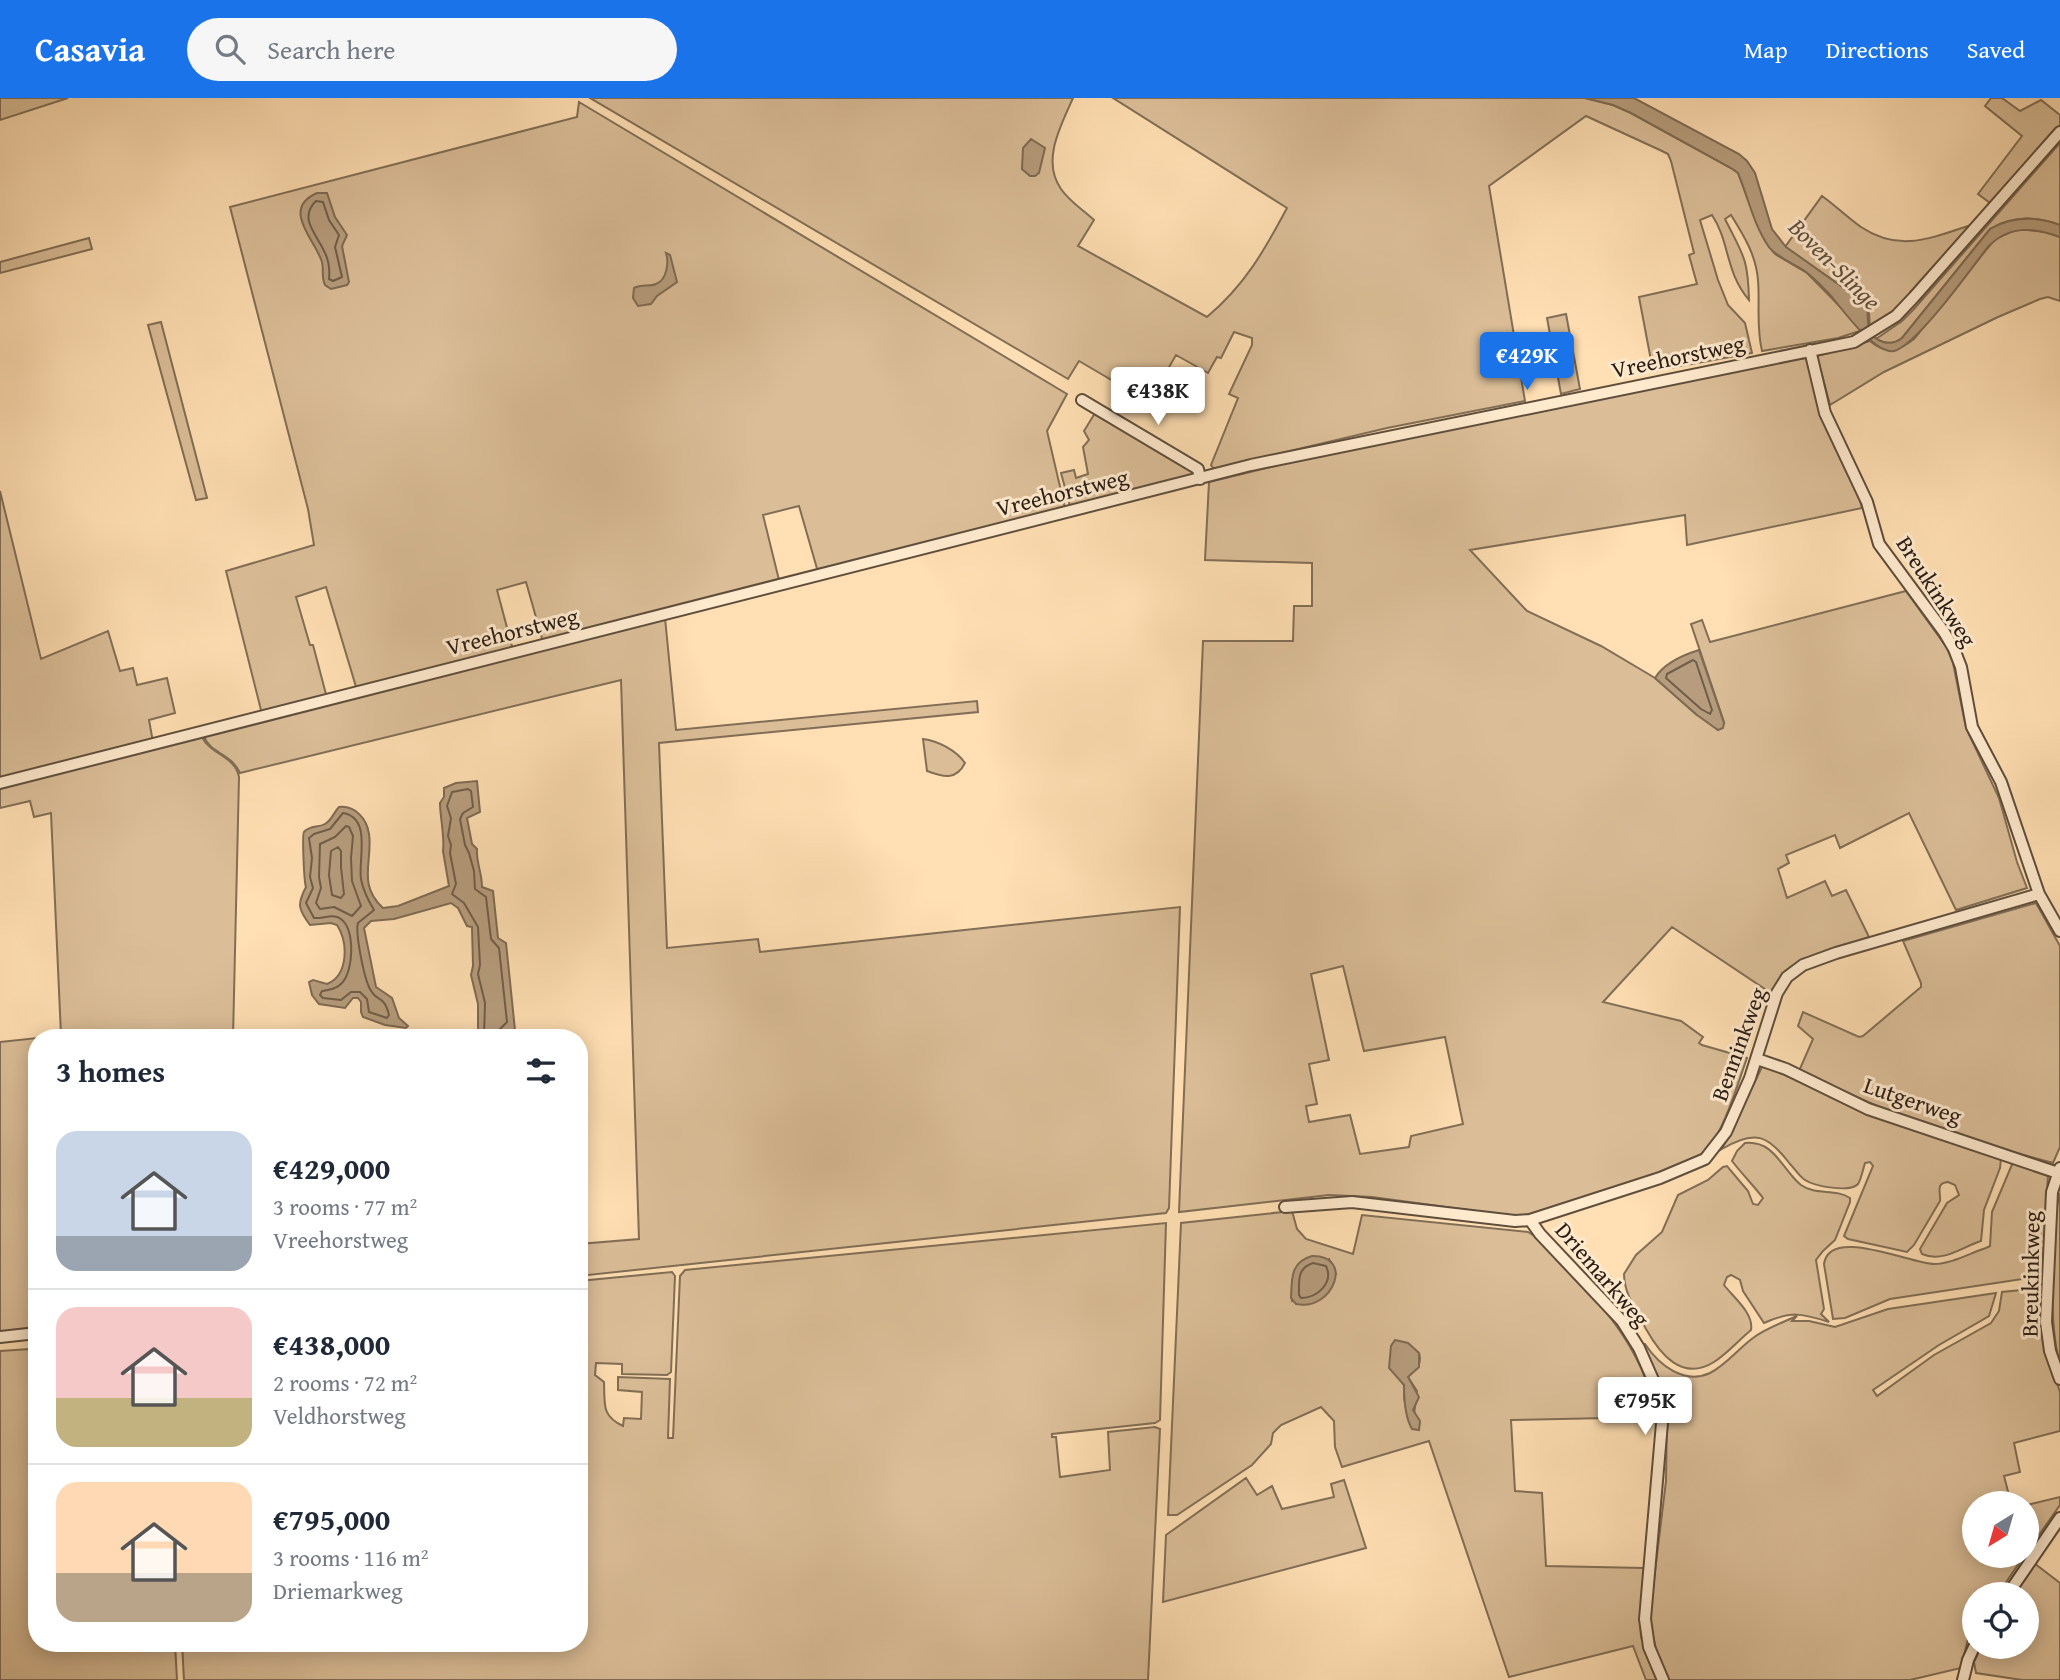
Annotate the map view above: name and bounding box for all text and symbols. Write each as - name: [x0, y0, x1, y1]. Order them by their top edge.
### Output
- search box: [187, 18, 677, 81]
- text: Casavia: [35, 25, 145, 73]
- icon: search: [211, 30, 249, 68]
- text: Search here: [267, 30, 396, 69]
- text: Map: [1744, 32, 1788, 67]
- text: Directions: [1826, 32, 1929, 67]
- text: Saved: [1967, 32, 2025, 67]
- water label: Boven-Slinge: [1780, 209, 1889, 318]
- street label: Vreehorstweg: [1608, 326, 1748, 386]
- pin: €429K: [1478, 332, 1576, 392]
- text: €429K: [1496, 338, 1558, 371]
- pin: €438K: [1109, 368, 1207, 427]
- text: €438K: [1127, 373, 1189, 406]
- street label: Vreehorstweg: [992, 459, 1132, 524]
- street label: Breukinkweg: [1889, 529, 1986, 653]
- street label: Vreehorstweg: [442, 598, 582, 663]
- street label: Benninkweg: [1702, 982, 1774, 1105]
- text: 3 homes: [56, 1049, 165, 1093]
- icon: filters: [522, 1052, 560, 1090]
- street label: Lutgerweg: [1860, 1068, 1967, 1132]
- text: €429,000: [273, 1146, 390, 1190]
- icon: home: [112, 1159, 196, 1243]
- text: 3 rooms · 77 m²: [273, 1190, 417, 1223]
- street label: Breukinkweg: [2012, 1210, 2048, 1337]
- street label: Driemarkweg: [1548, 1214, 1658, 1334]
- text: Vreehorstweg: [273, 1223, 408, 1256]
- text: €438,000: [273, 1322, 390, 1366]
- icon: home: [112, 1335, 196, 1419]
- text: 2 rooms · 72 m²: [273, 1366, 417, 1399]
- pin: €795K: [1596, 1378, 1694, 1437]
- text: €795K: [1614, 1383, 1676, 1416]
- text: Veldhorstweg: [273, 1399, 406, 1432]
- north arrow: [1962, 1491, 2039, 1568]
- map controls: [1962, 1491, 2039, 1659]
- text: €795,000: [273, 1497, 390, 1541]
- icon: home: [112, 1510, 196, 1594]
- text: 3 rooms · 116 m²: [273, 1541, 428, 1574]
- text: Driemarkweg: [273, 1574, 403, 1607]
- button: locate: [1962, 1582, 2039, 1659]

